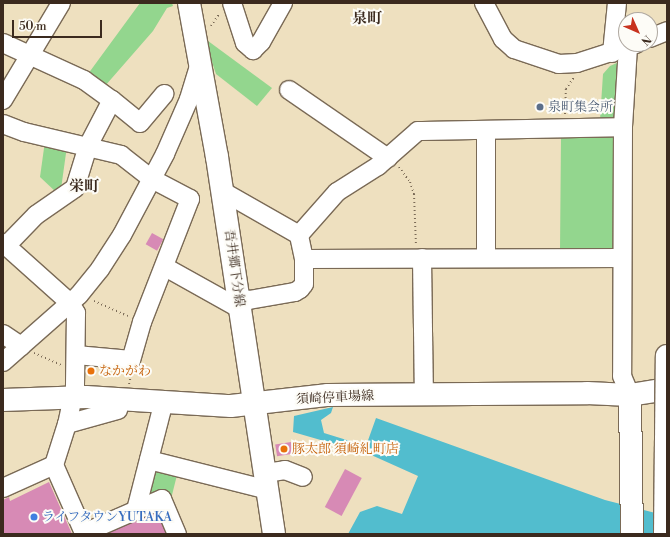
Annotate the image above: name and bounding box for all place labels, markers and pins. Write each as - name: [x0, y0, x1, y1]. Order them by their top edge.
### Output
- place label: 泉町集会所: [548, 99, 613, 115]
- marker: 泉町集会所: [535, 102, 545, 112]
- place label: なかがわ: [99, 363, 151, 379]
- marker: なかがわ: [86, 366, 96, 376]
- place label: 豚太郎 須崎糺町店: [292, 441, 399, 457]
- marker: 豚太郎 須崎糺町店: [279, 444, 289, 454]
- place label: ライフタウンYUTAKA: [42, 509, 174, 525]
- marker: ライフタウンYUTAKA: [29, 512, 39, 522]

